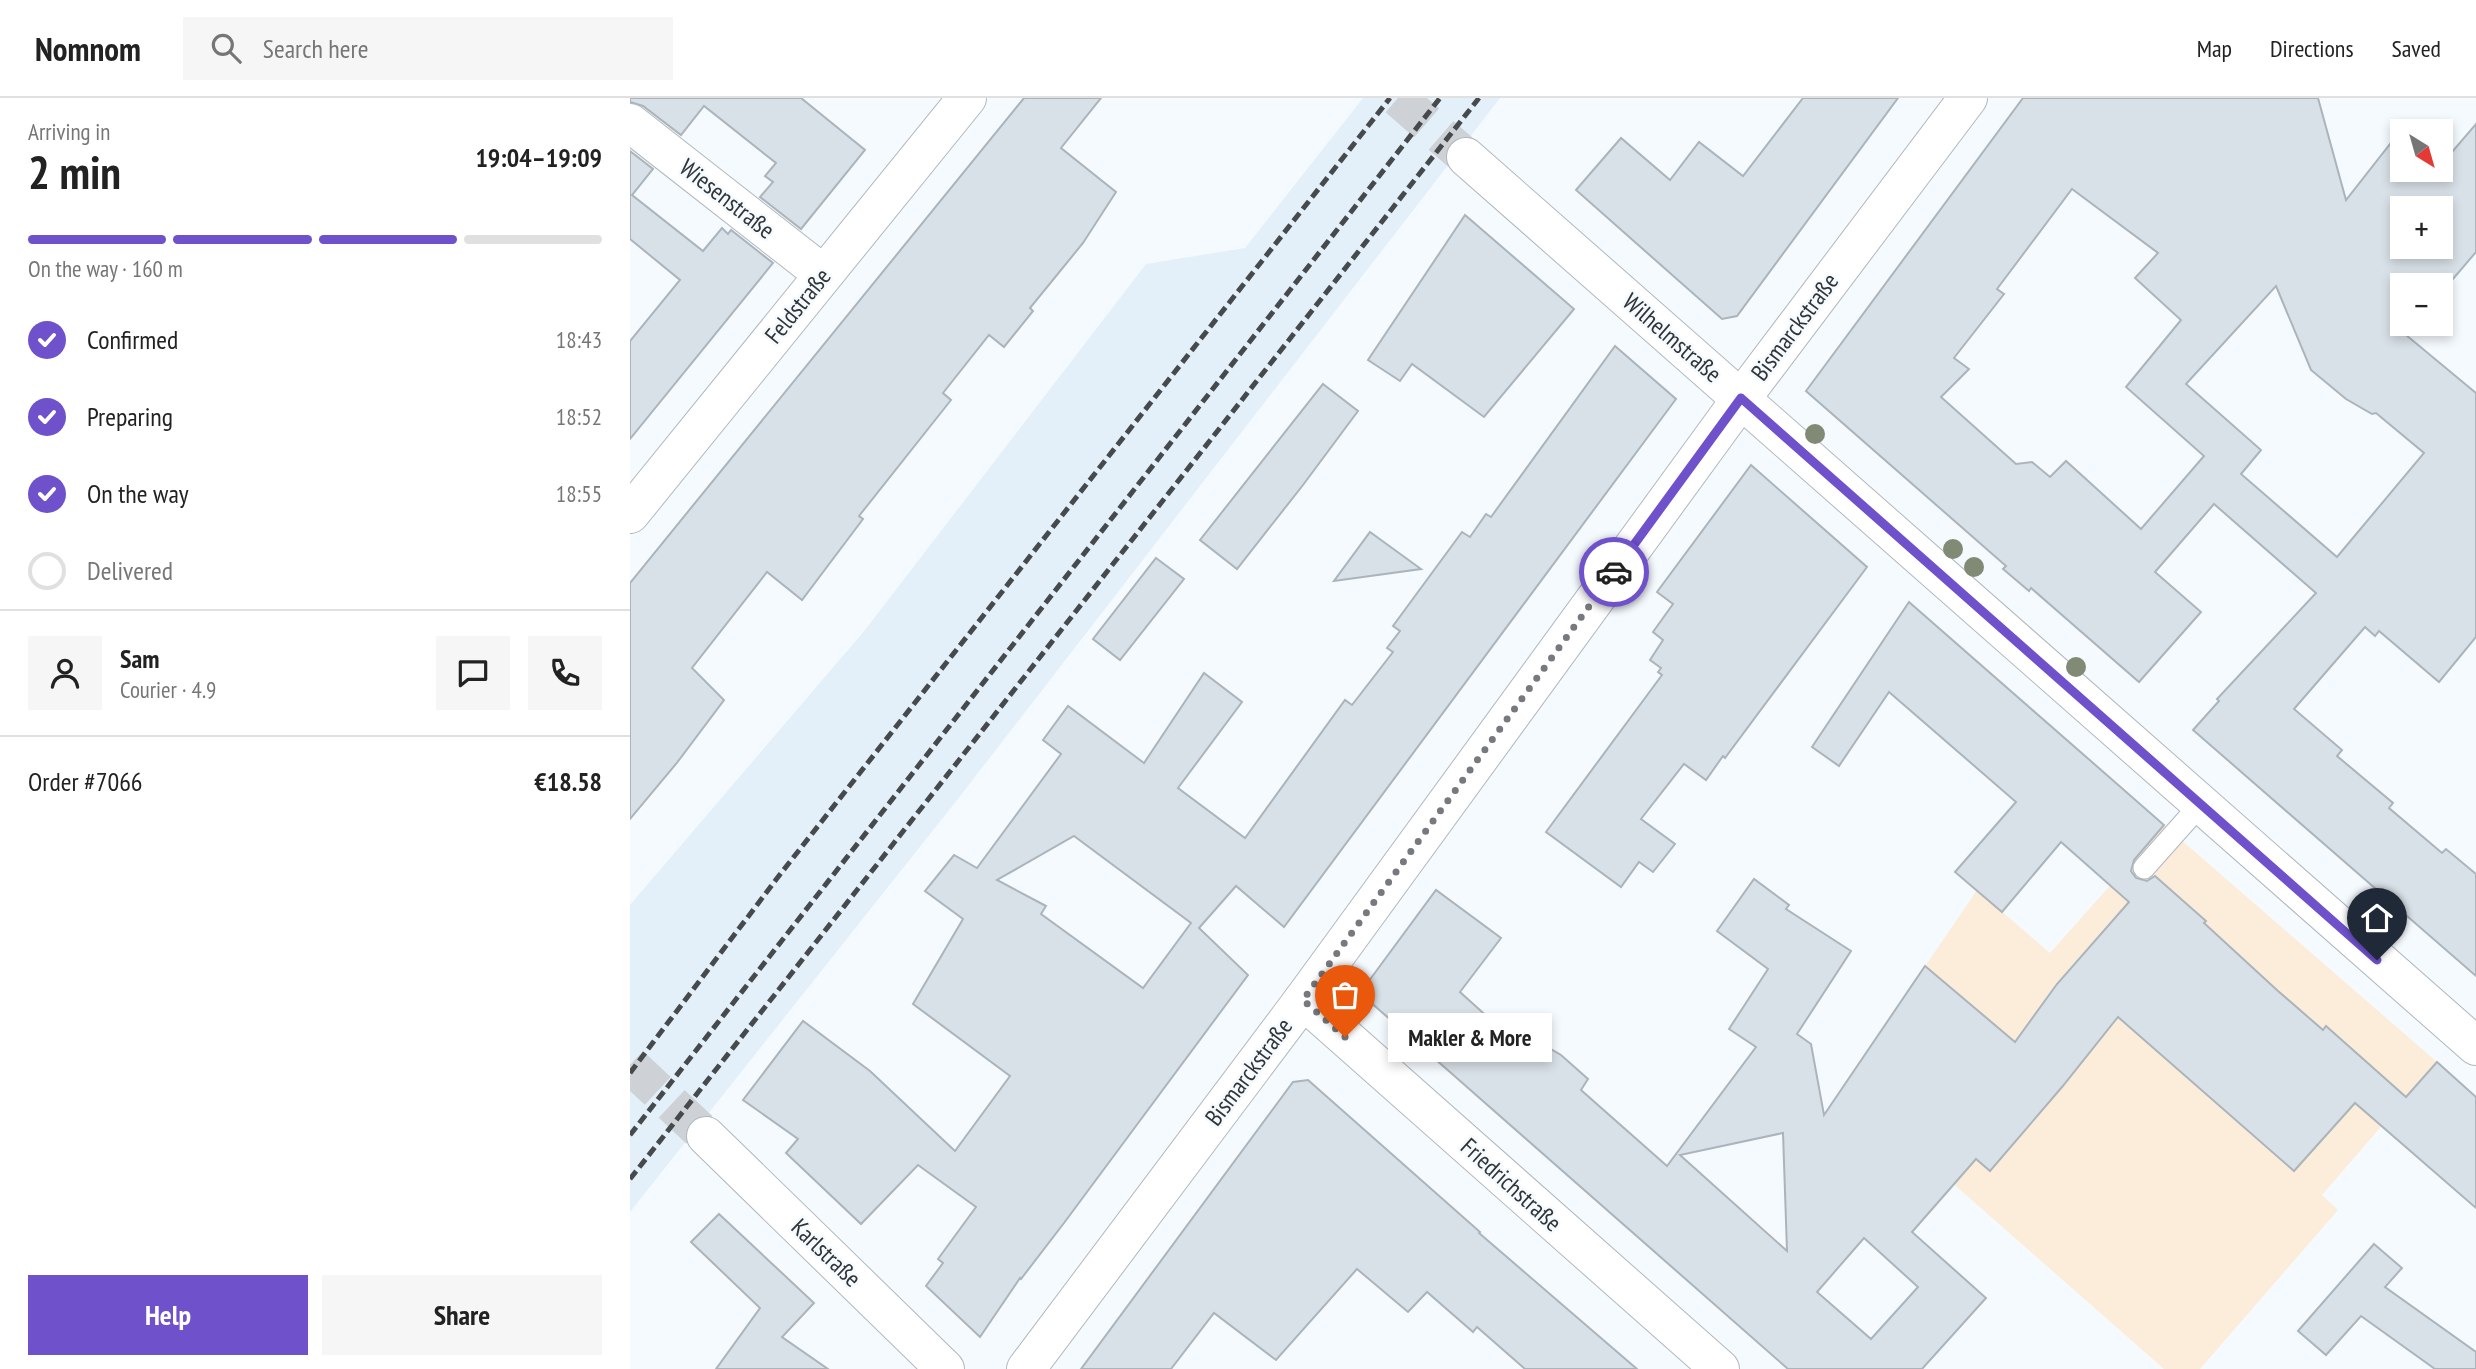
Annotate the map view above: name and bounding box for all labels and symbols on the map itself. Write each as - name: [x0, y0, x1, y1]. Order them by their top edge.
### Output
- north arrow: [2390, 119, 2454, 182]
- street label: Wiesenstraße: [674, 152, 781, 245]
- street label: Feldstraße: [758, 262, 837, 350]
- street label: Bismarckstraße: [1744, 267, 1845, 387]
- street label: Wilhelmstraße: [1616, 286, 1728, 389]
- courier: [1579, 537, 1649, 607]
- pin: [2347, 888, 2407, 960]
- pin: [1315, 965, 1375, 1037]
- street label: Bismarckstraße: [1198, 1012, 1299, 1132]
- callout: Makler & More: [1387, 1012, 1552, 1062]
- street label: Friedrichstraße: [1454, 1131, 1568, 1238]
- street label: Karlstraße: [785, 1212, 868, 1294]

